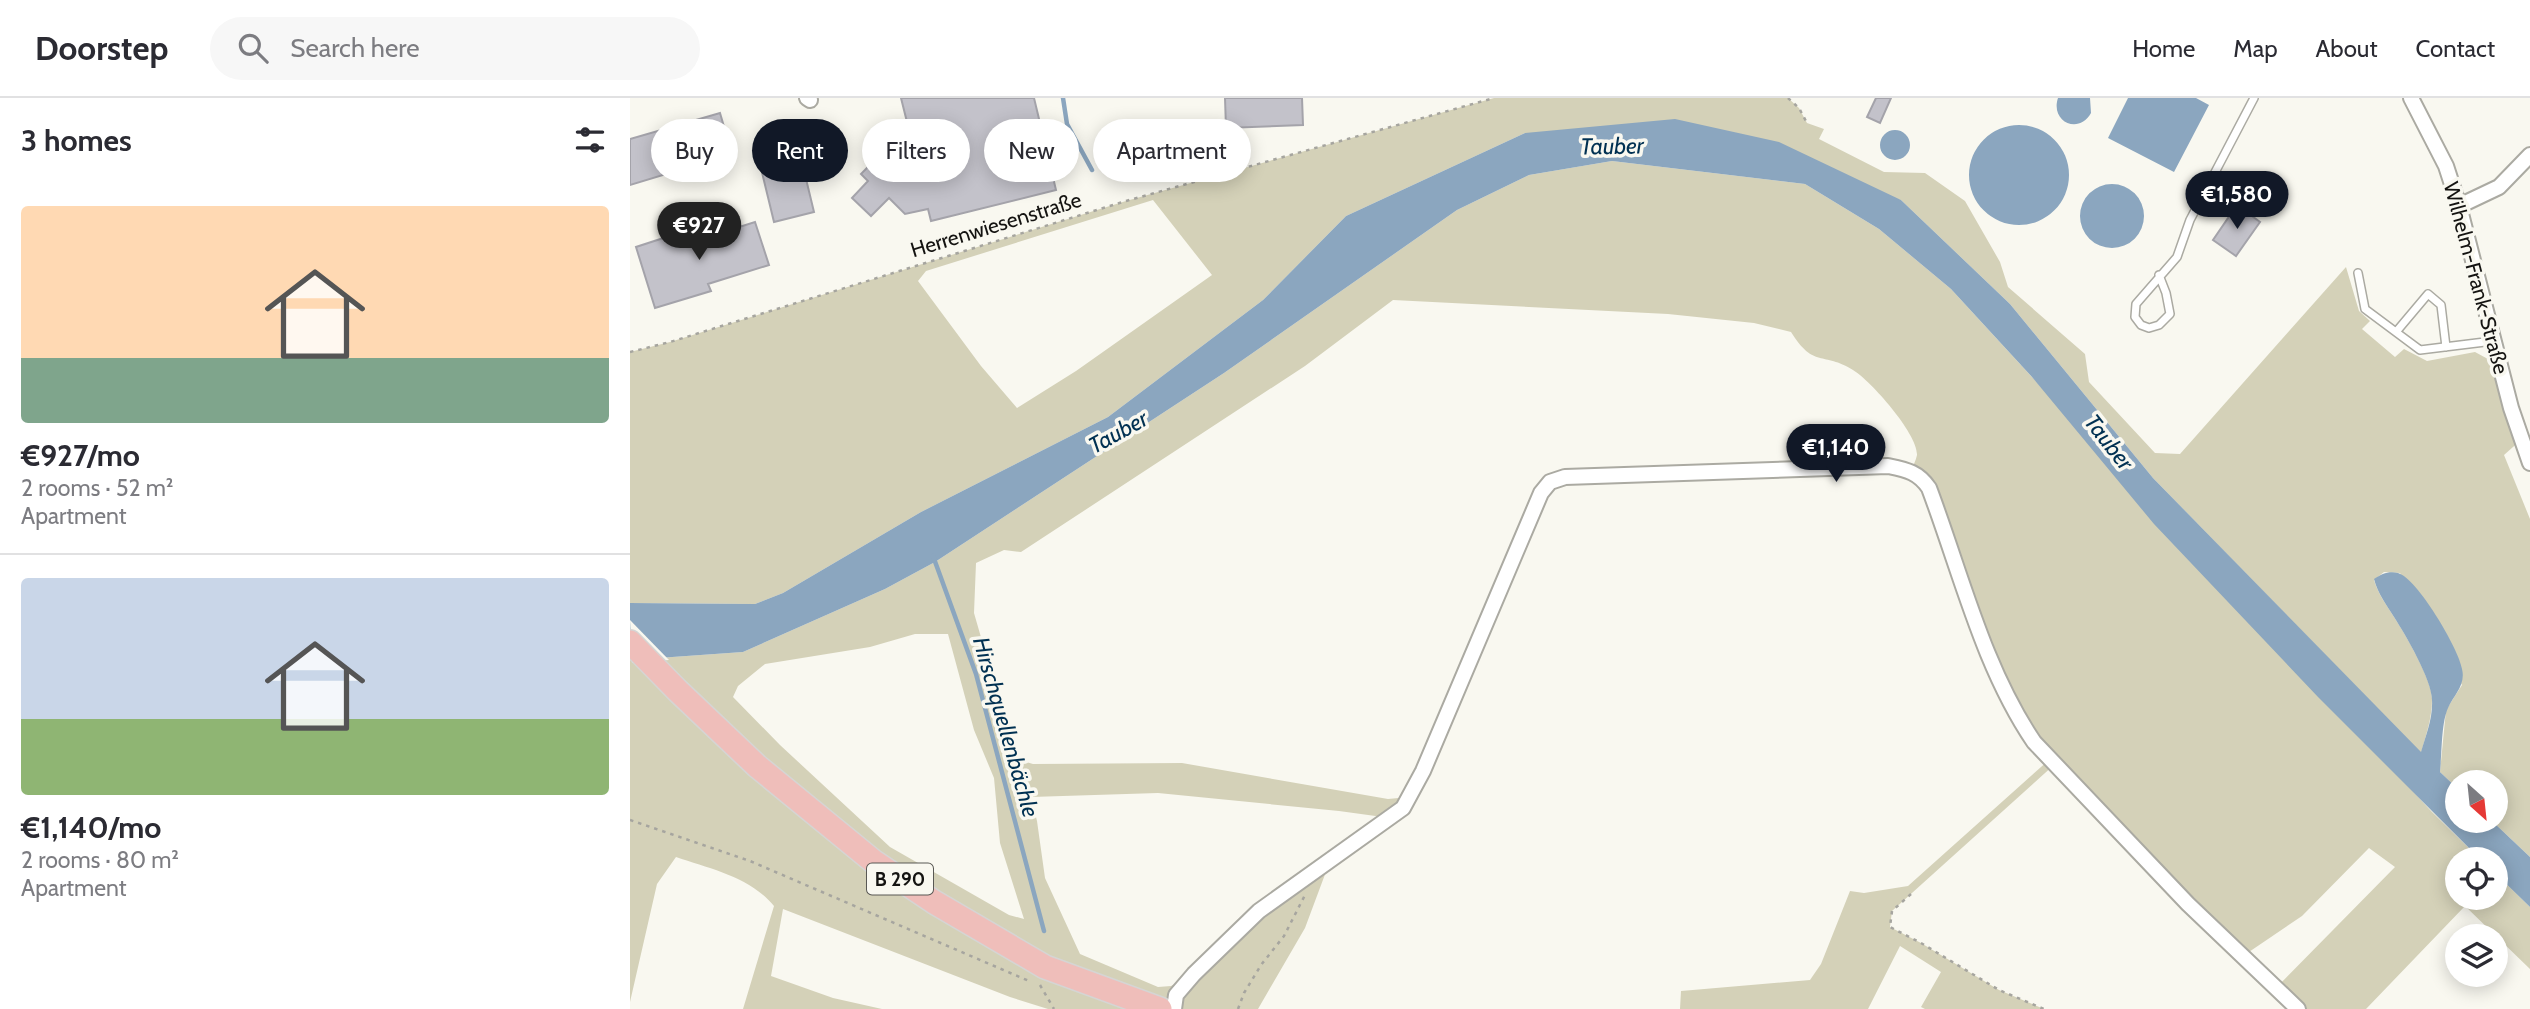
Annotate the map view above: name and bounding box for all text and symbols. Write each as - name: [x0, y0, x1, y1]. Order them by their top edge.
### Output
- search box: [210, 17, 700, 80]
- text: Doorstep: [35, 28, 168, 68]
- icon: search: [234, 29, 272, 67]
- text: Search here: [290, 32, 419, 64]
- text: Home: [2132, 34, 2195, 63]
- text: Map: [2233, 34, 2278, 63]
- text: About: [2316, 34, 2378, 63]
- text: Contact: [2416, 34, 2495, 63]
- chip: Buy: [651, 119, 738, 182]
- chip: Rent: [752, 119, 848, 182]
- chip: Filters: [862, 119, 970, 182]
- chip: New: [984, 119, 1079, 182]
- chip: Apartment: [1093, 119, 1251, 182]
- icon: filters: [571, 121, 609, 159]
- text: 3 homes: [21, 122, 132, 159]
- water label: Tauber: [1580, 131, 1645, 161]
- pin: €1,580: [2180, 172, 2294, 231]
- street label: Wilhelm-Frank-Straße: [2439, 179, 2514, 377]
- text: €1,580: [2201, 180, 2273, 208]
- street label: Herrenwiesenstraße: [907, 187, 1085, 262]
- pin: €927: [658, 202, 740, 262]
- text: €927: [673, 211, 725, 239]
- icon: home: [252, 251, 378, 377]
- water label: Tauber: [1083, 404, 1153, 460]
- water label: Tauber: [2078, 408, 2140, 476]
- pin: €1,140: [1779, 424, 1893, 484]
- text: €1,140: [1802, 433, 1870, 461]
- text: €927/mo: [21, 437, 140, 474]
- text: 2 rooms · 52 m²: [21, 474, 174, 502]
- text: Apartment: [21, 502, 126, 530]
- icon: home: [252, 623, 378, 749]
- water label: Hirschquellenbächle: [967, 634, 1045, 820]
- north arrow: [2445, 770, 2508, 833]
- map controls: [2445, 770, 2508, 987]
- text: €1,140/mo: [21, 809, 161, 846]
- text: 2 rooms · 80 m²: [21, 846, 179, 874]
- button: locate: [2445, 847, 2508, 910]
- road number: B 290: [867, 864, 933, 894]
- text: Apartment: [21, 874, 126, 902]
- button: layers: [2445, 924, 2508, 987]

